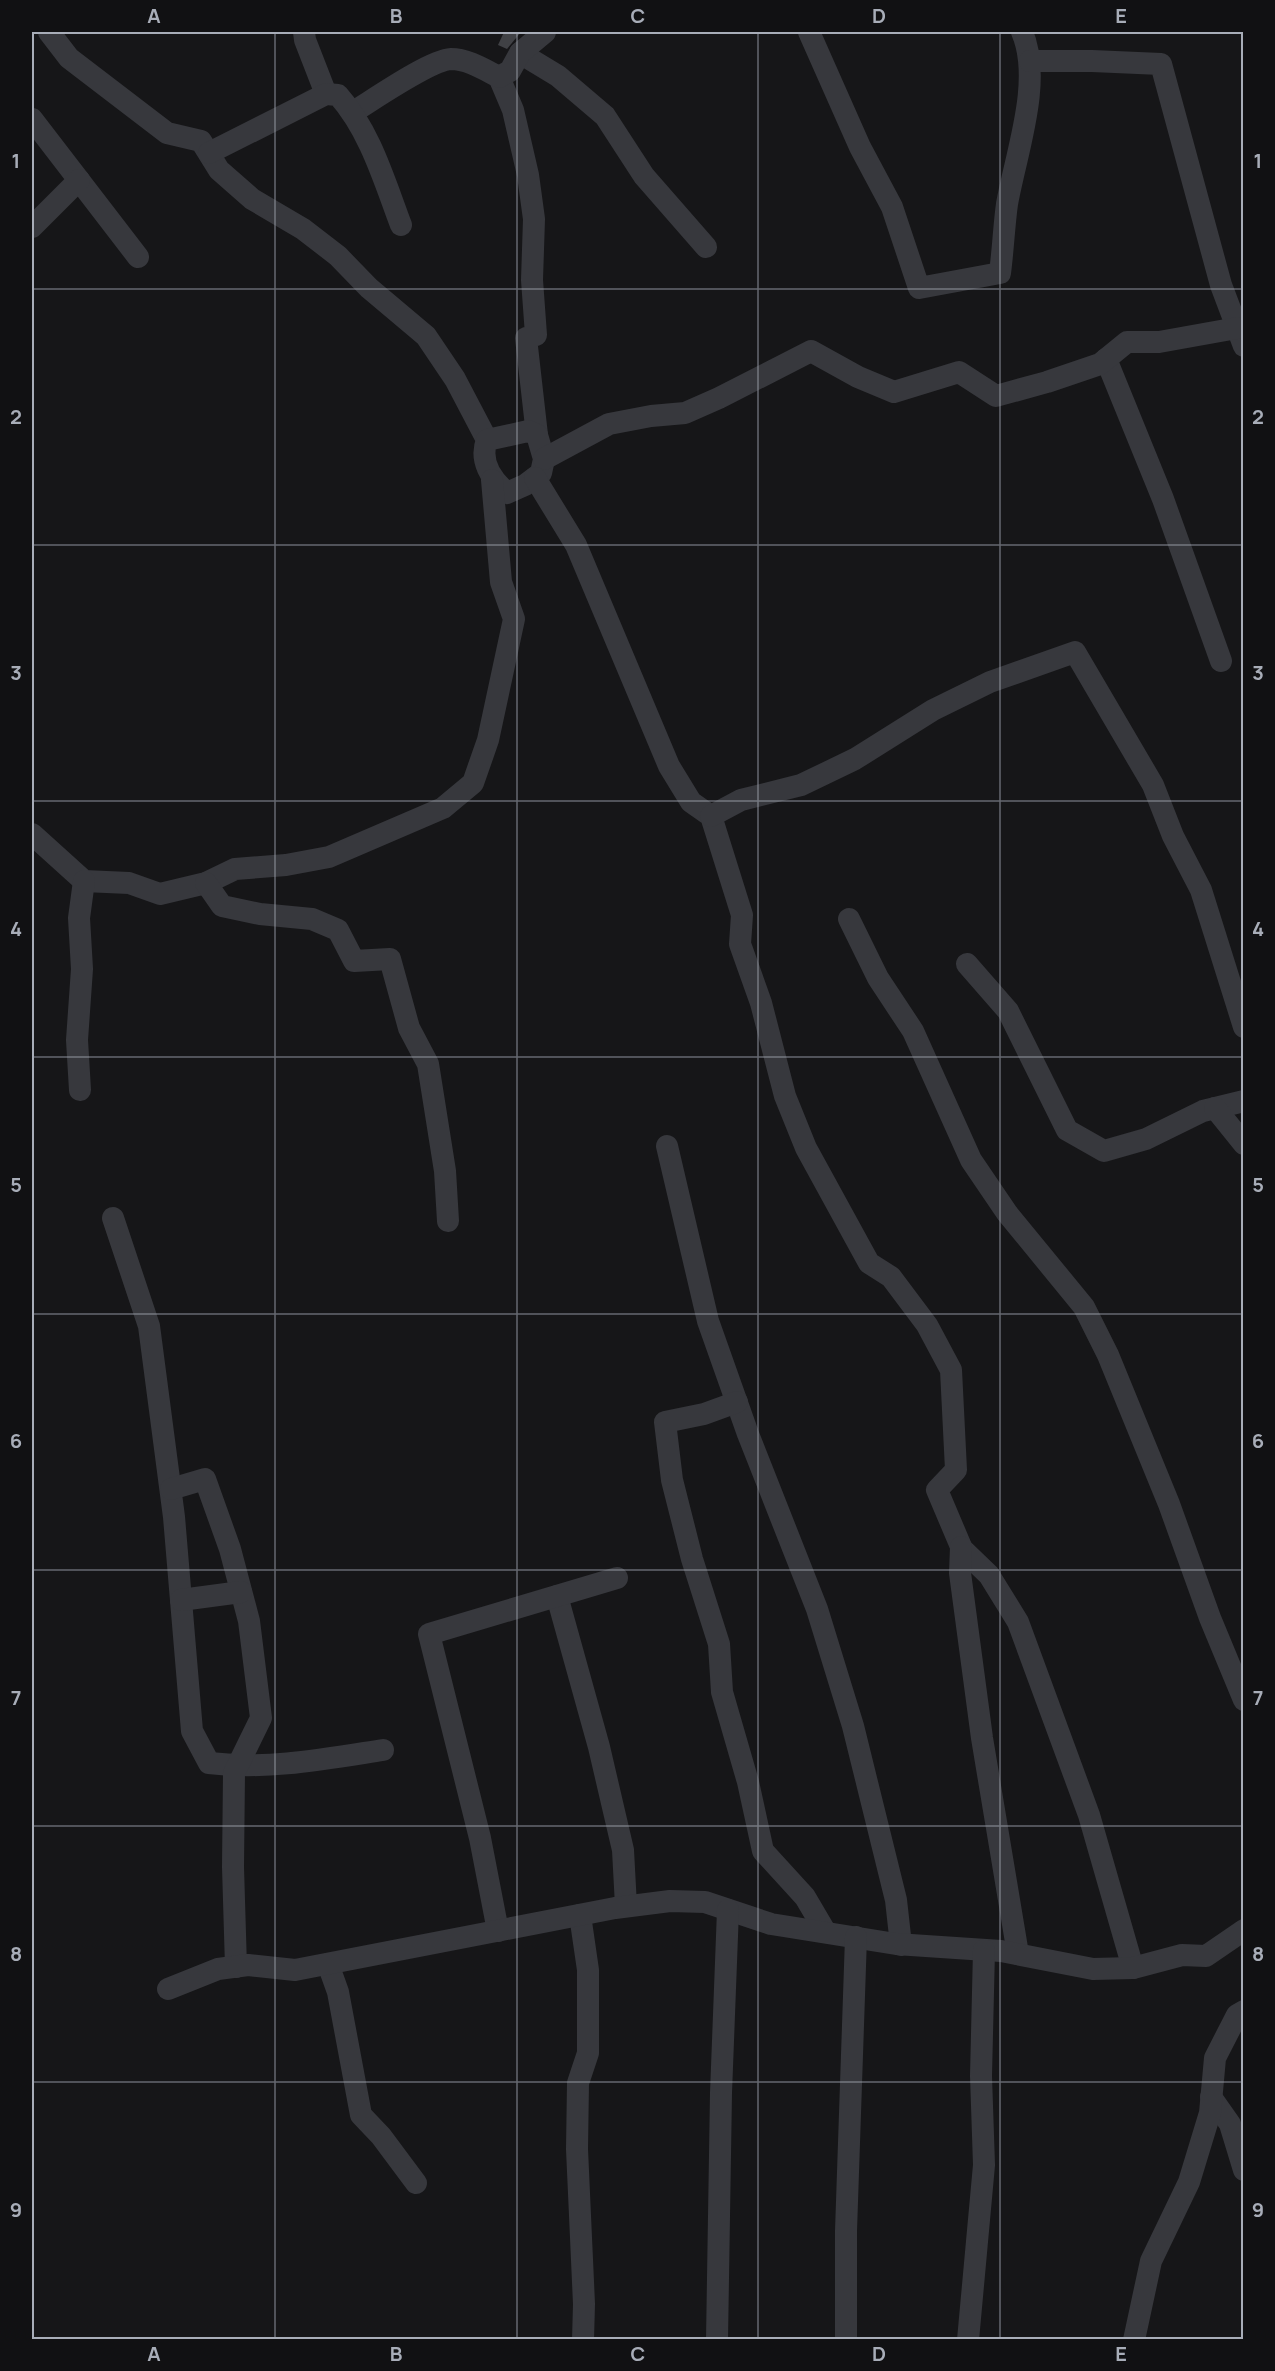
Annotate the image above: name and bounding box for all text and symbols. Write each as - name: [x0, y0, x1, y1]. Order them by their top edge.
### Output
- text: A: [147, 2, 161, 29]
- text: B: [390, 2, 403, 29]
- text: C: [631, 2, 645, 29]
- text: D: [872, 2, 886, 29]
- text: E: [1115, 2, 1127, 29]
- text: 1: [12, 147, 20, 174]
- text: 1: [1254, 147, 1262, 174]
- text: 2: [10, 403, 22, 430]
- text: 2: [1252, 403, 1264, 430]
- text: 3: [10, 659, 22, 686]
- text: 3: [1252, 659, 1264, 686]
- text: 4: [10, 915, 22, 942]
- text: 4: [1252, 915, 1264, 942]
- text: 5: [10, 1171, 22, 1198]
- text: 5: [1252, 1171, 1264, 1198]
- text: 6: [10, 1427, 22, 1454]
- text: 6: [1252, 1427, 1264, 1454]
- text: 7: [11, 1684, 21, 1711]
- text: 7: [1253, 1684, 1263, 1711]
- text: 8: [10, 1940, 22, 1967]
- text: 8: [1252, 1940, 1264, 1967]
- text: 9: [10, 2196, 22, 2223]
- text: 9: [1252, 2196, 1264, 2223]
- text: A: [147, 2340, 161, 2367]
- text: B: [390, 2340, 403, 2367]
- text: C: [631, 2340, 645, 2367]
- text: D: [872, 2340, 886, 2367]
- text: E: [1115, 2340, 1127, 2367]

